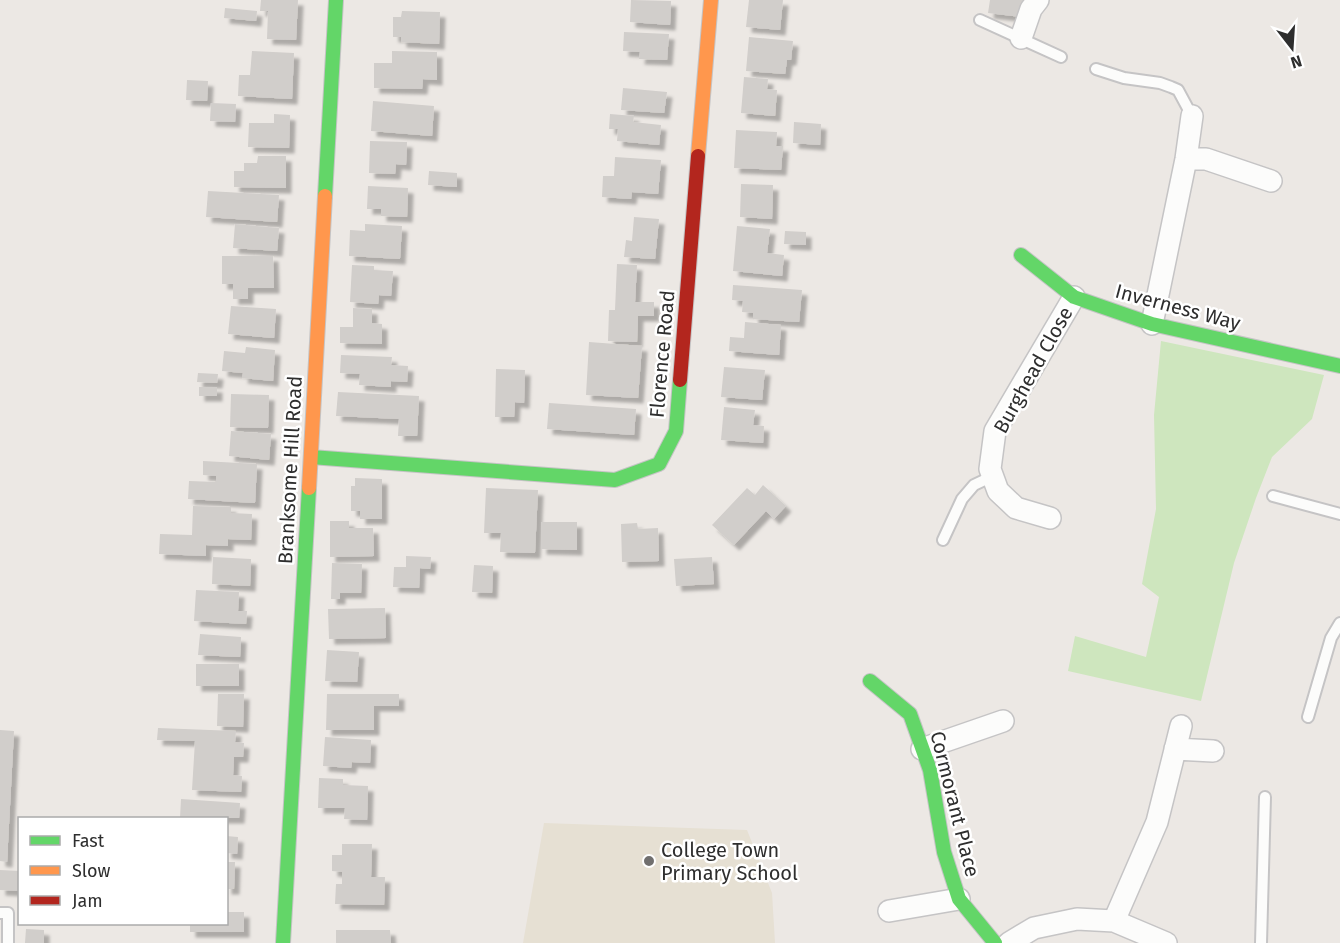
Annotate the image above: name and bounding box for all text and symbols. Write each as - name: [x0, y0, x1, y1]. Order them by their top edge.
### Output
- north arrow: [1262, 18, 1322, 78]
- text: N: [1288, 51, 1304, 73]
- street label: Inverness Way: [1113, 279, 1243, 335]
- street label: Florence Road: [644, 289, 680, 419]
- street label: Burghead Close: [988, 303, 1078, 437]
- street label: Branksome Hill Road: [273, 375, 307, 565]
- street label: Cormorant Place: [925, 729, 985, 879]
- legend: [18, 817, 228, 925]
- text: Fast: [72, 830, 105, 852]
- place label: College Town Primary School: [661, 838, 798, 885]
- marker: College Town Primary School: [642, 854, 656, 868]
- text: Slow: [72, 860, 111, 882]
- text: Jam: [72, 890, 103, 912]

